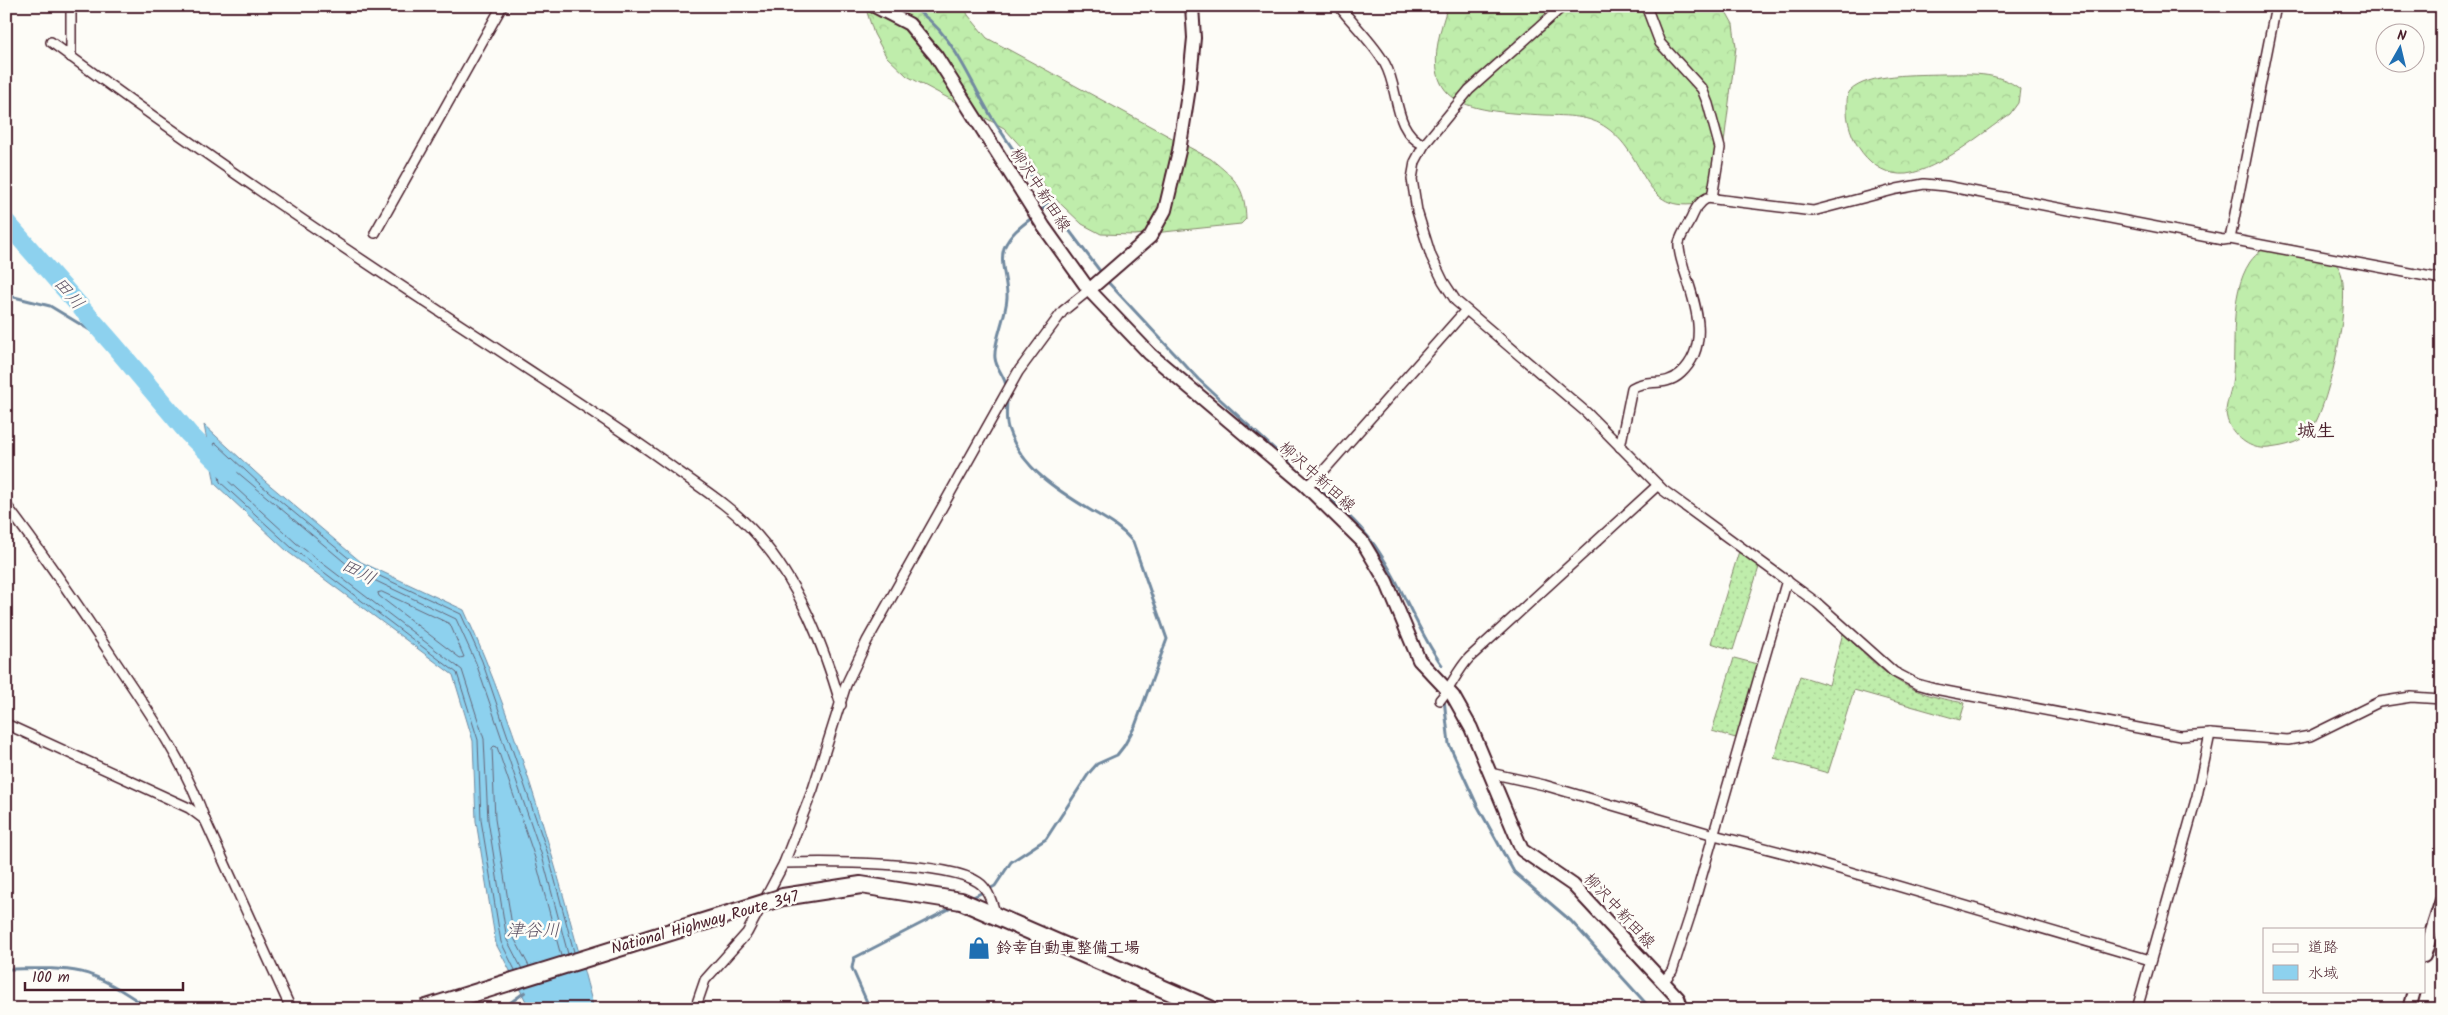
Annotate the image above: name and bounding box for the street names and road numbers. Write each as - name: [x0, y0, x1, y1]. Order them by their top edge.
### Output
- street label: 柳沢中新田線: [1003, 143, 1077, 237]
- street label: 柳沢中新田線: [1273, 436, 1361, 518]
- street label: 柳沢中新田線: [1577, 867, 1661, 955]
- street label: National Highway Route 347: [608, 884, 802, 962]

